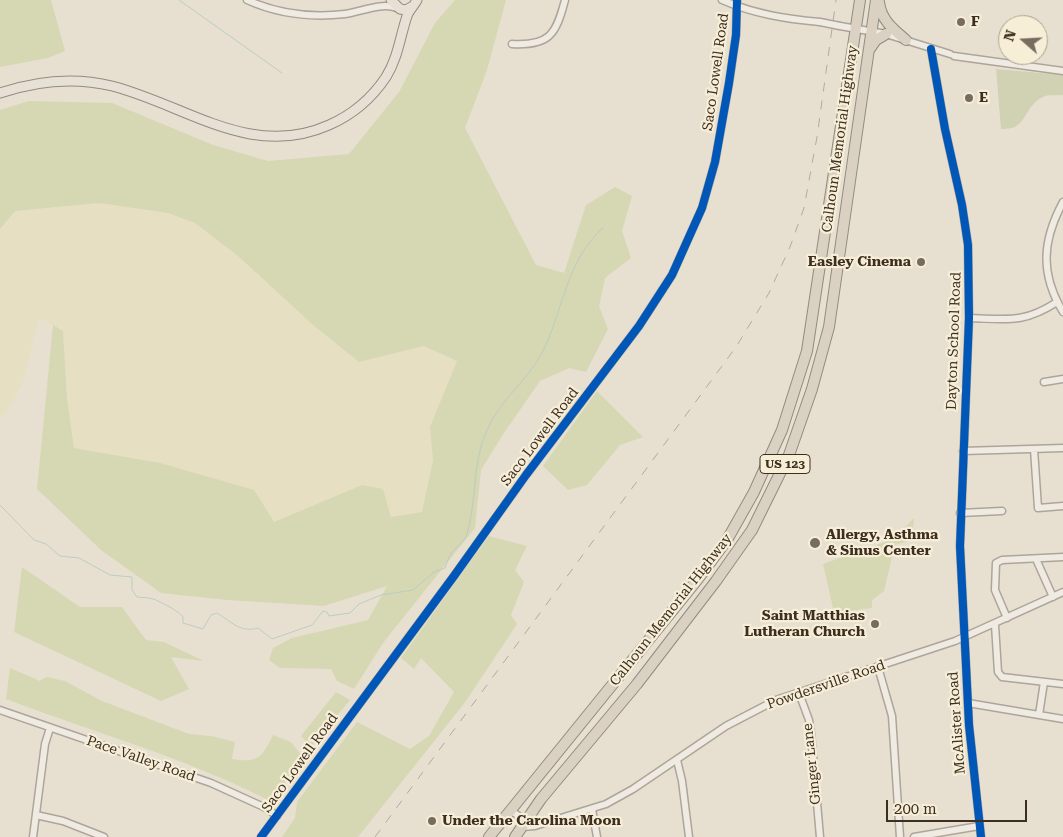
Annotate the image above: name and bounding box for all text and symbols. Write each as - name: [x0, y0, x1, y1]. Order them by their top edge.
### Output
- street label: Saco Lowell Road: [699, 12, 733, 132]
- place label: F: [971, 14, 980, 30]
- north arrow: [998, 15, 1048, 65]
- marker: F: [955, 16, 967, 28]
- text: N: [1000, 28, 1019, 43]
- street label: Calhoun Memorial Highway: [819, 44, 861, 234]
- place label: E: [979, 90, 988, 106]
- marker: E: [963, 92, 975, 104]
- place label: Easley Cinema: [808, 254, 911, 270]
- marker: Easley Cinema: [915, 256, 927, 268]
- street label: Dayton School Road: [943, 272, 965, 410]
- street label: Saco Lowell Road: [498, 385, 582, 489]
- road number: US 123: [760, 454, 810, 474]
- place label: Allergy, Asthma & Sinus Center: [826, 527, 938, 560]
- street label: Calhoun Memorial Highway: [606, 530, 736, 690]
- marker: Allergy, Asthma & Sinus Center: [808, 536, 822, 550]
- place label: Saint Matthias Lutheran Church: [744, 608, 865, 640]
- marker: Saint Matthias Lutheran Church: [869, 618, 881, 630]
- street label: Powdersville Road: [765, 657, 887, 713]
- street label: McAlister Road: [945, 671, 969, 775]
- street label: Saco Lowell Road: [258, 710, 342, 816]
- street label: Ginger Lane: [799, 722, 825, 806]
- street label: Pace Valley Road: [84, 732, 198, 786]
- scale bar: [888, 790, 1029, 822]
- text: 200 m: [894, 800, 937, 818]
- place label: Under the Carolina Moon: [442, 813, 621, 829]
- marker: Under the Carolina Moon: [426, 815, 438, 827]

